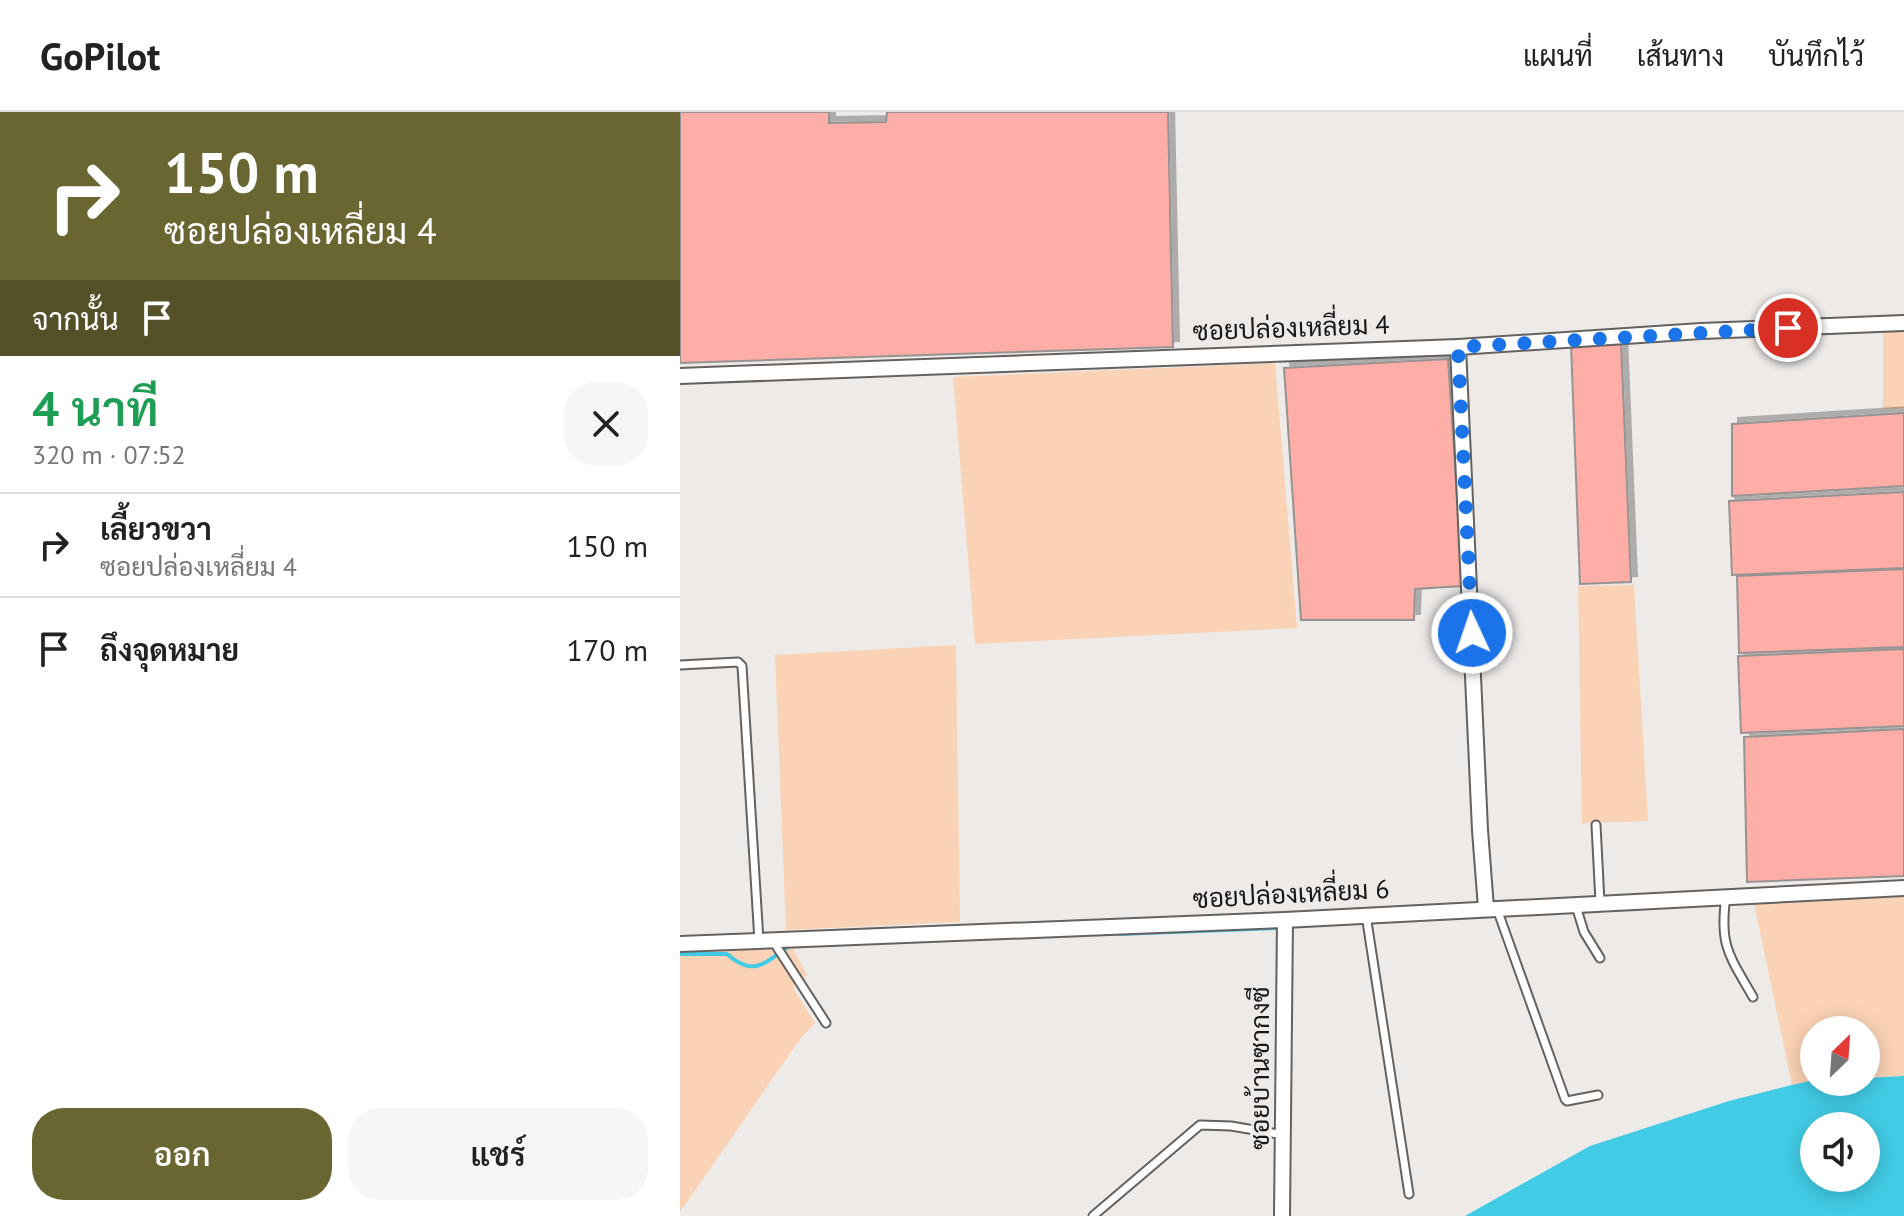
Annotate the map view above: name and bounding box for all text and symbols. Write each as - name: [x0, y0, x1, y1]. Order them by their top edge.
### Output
- text: GoPilot: [40, 31, 160, 80]
- text: แผนที่: [1523, 37, 1593, 74]
- text: เส้นทาง: [1637, 37, 1724, 74]
- text: บันทึกไว้: [1768, 37, 1864, 74]
- text: 150 m: [164, 136, 319, 208]
- icon: right: [32, 144, 136, 248]
- text: ซอยปล่องเหลี่ยม 4: [164, 207, 437, 254]
- pin: [1754, 294, 1822, 362]
- icon: arrive: [135, 296, 179, 340]
- text: จากนั้น: [32, 299, 119, 338]
- street label: ซอยปล่องเหลี่ยม 4: [1192, 303, 1390, 347]
- icon: arrive: [1766, 306, 1810, 350]
- text: 4 นาที: [32, 377, 159, 439]
- button: close: [564, 382, 648, 466]
- text: 320 m · 07:52: [32, 438, 186, 471]
- text: เลี้ยวขวา: [100, 509, 212, 548]
- icon: right: [32, 523, 76, 567]
- text: 150 m: [567, 526, 648, 565]
- text: ซอยปล่องเหลี่ยม 4: [100, 550, 297, 583]
- position arrow: [1430, 591, 1514, 675]
- icon: arrive: [32, 627, 76, 671]
- text: ถึงจุดหมาย: [100, 630, 239, 669]
- text: 170 m: [567, 630, 648, 669]
- street label: ซอยปล่องเหลี่ยม 6: [1192, 867, 1390, 915]
- street label: ซอยบ้านซากงซี: [1243, 986, 1276, 1150]
- north arrow: [1800, 1016, 1880, 1096]
- map controls: [1800, 1016, 1880, 1192]
- button: ออก: [32, 1108, 332, 1200]
- button: แชร์: [348, 1108, 648, 1200]
- button: sound: [1800, 1112, 1880, 1192]

